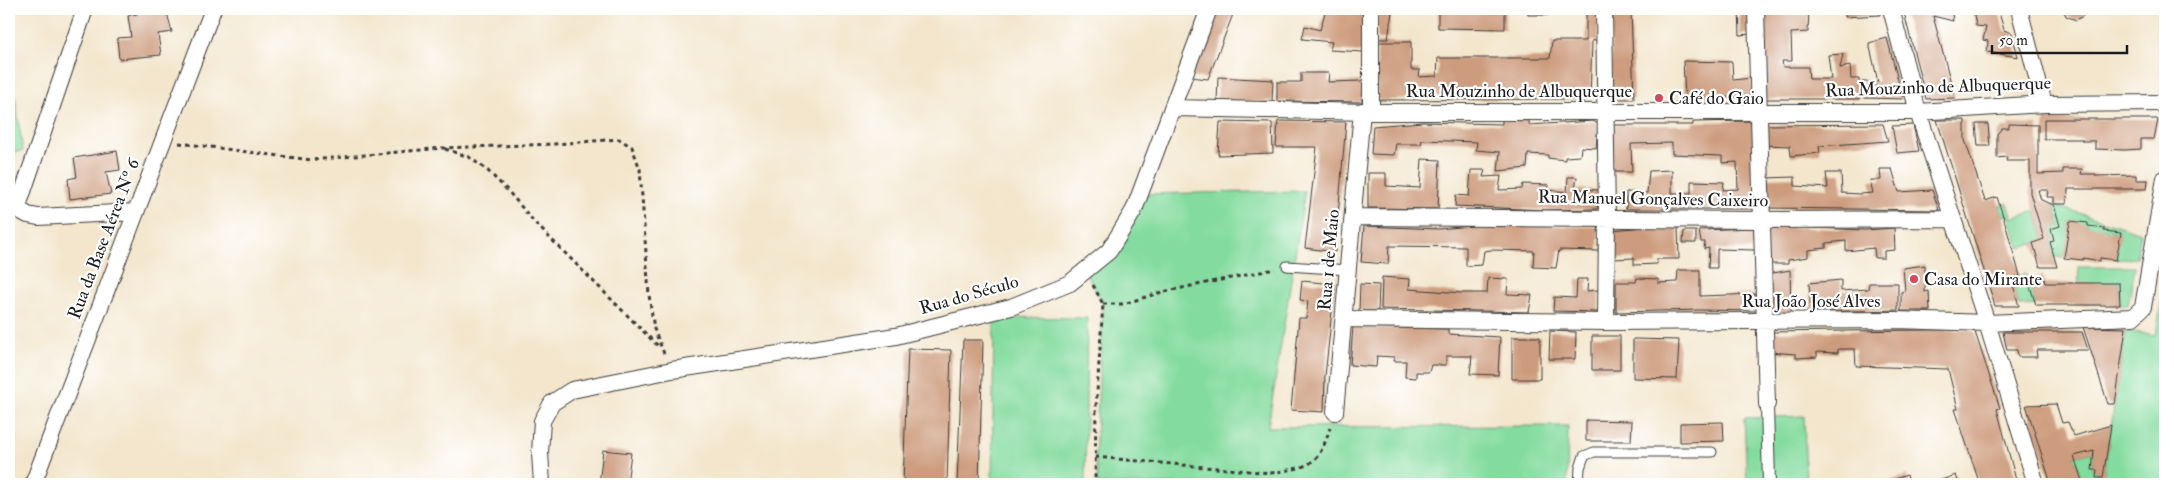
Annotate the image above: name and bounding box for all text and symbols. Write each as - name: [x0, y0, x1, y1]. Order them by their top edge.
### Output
- scale bar: [1992, 22, 2126, 54]
- text: 50 m: [1999, 31, 2028, 50]
- street label: Rua Mouzinho de Albuquerque: [1825, 72, 2052, 102]
- street label: Rua Mouzinho de Albuquerque: [1406, 80, 1633, 103]
- place label: Café do Gaio: [1669, 87, 1764, 110]
- marker: Café do Gaio: [1653, 92, 1665, 104]
- street label: Rua da Base Aérea Nº 6: [63, 155, 146, 322]
- street label: Rua Manuel Gonçalves Caixeiro: [1538, 185, 1769, 213]
- street label: Rua 1 de Maio: [1313, 208, 1345, 312]
- place label: Casa do Mirante: [1924, 268, 2042, 291]
- street label: Rua do Século: [917, 270, 1021, 320]
- marker: Casa do Mirante: [1908, 273, 1920, 285]
- street label: Rua João José Alves: [1741, 290, 1881, 313]

